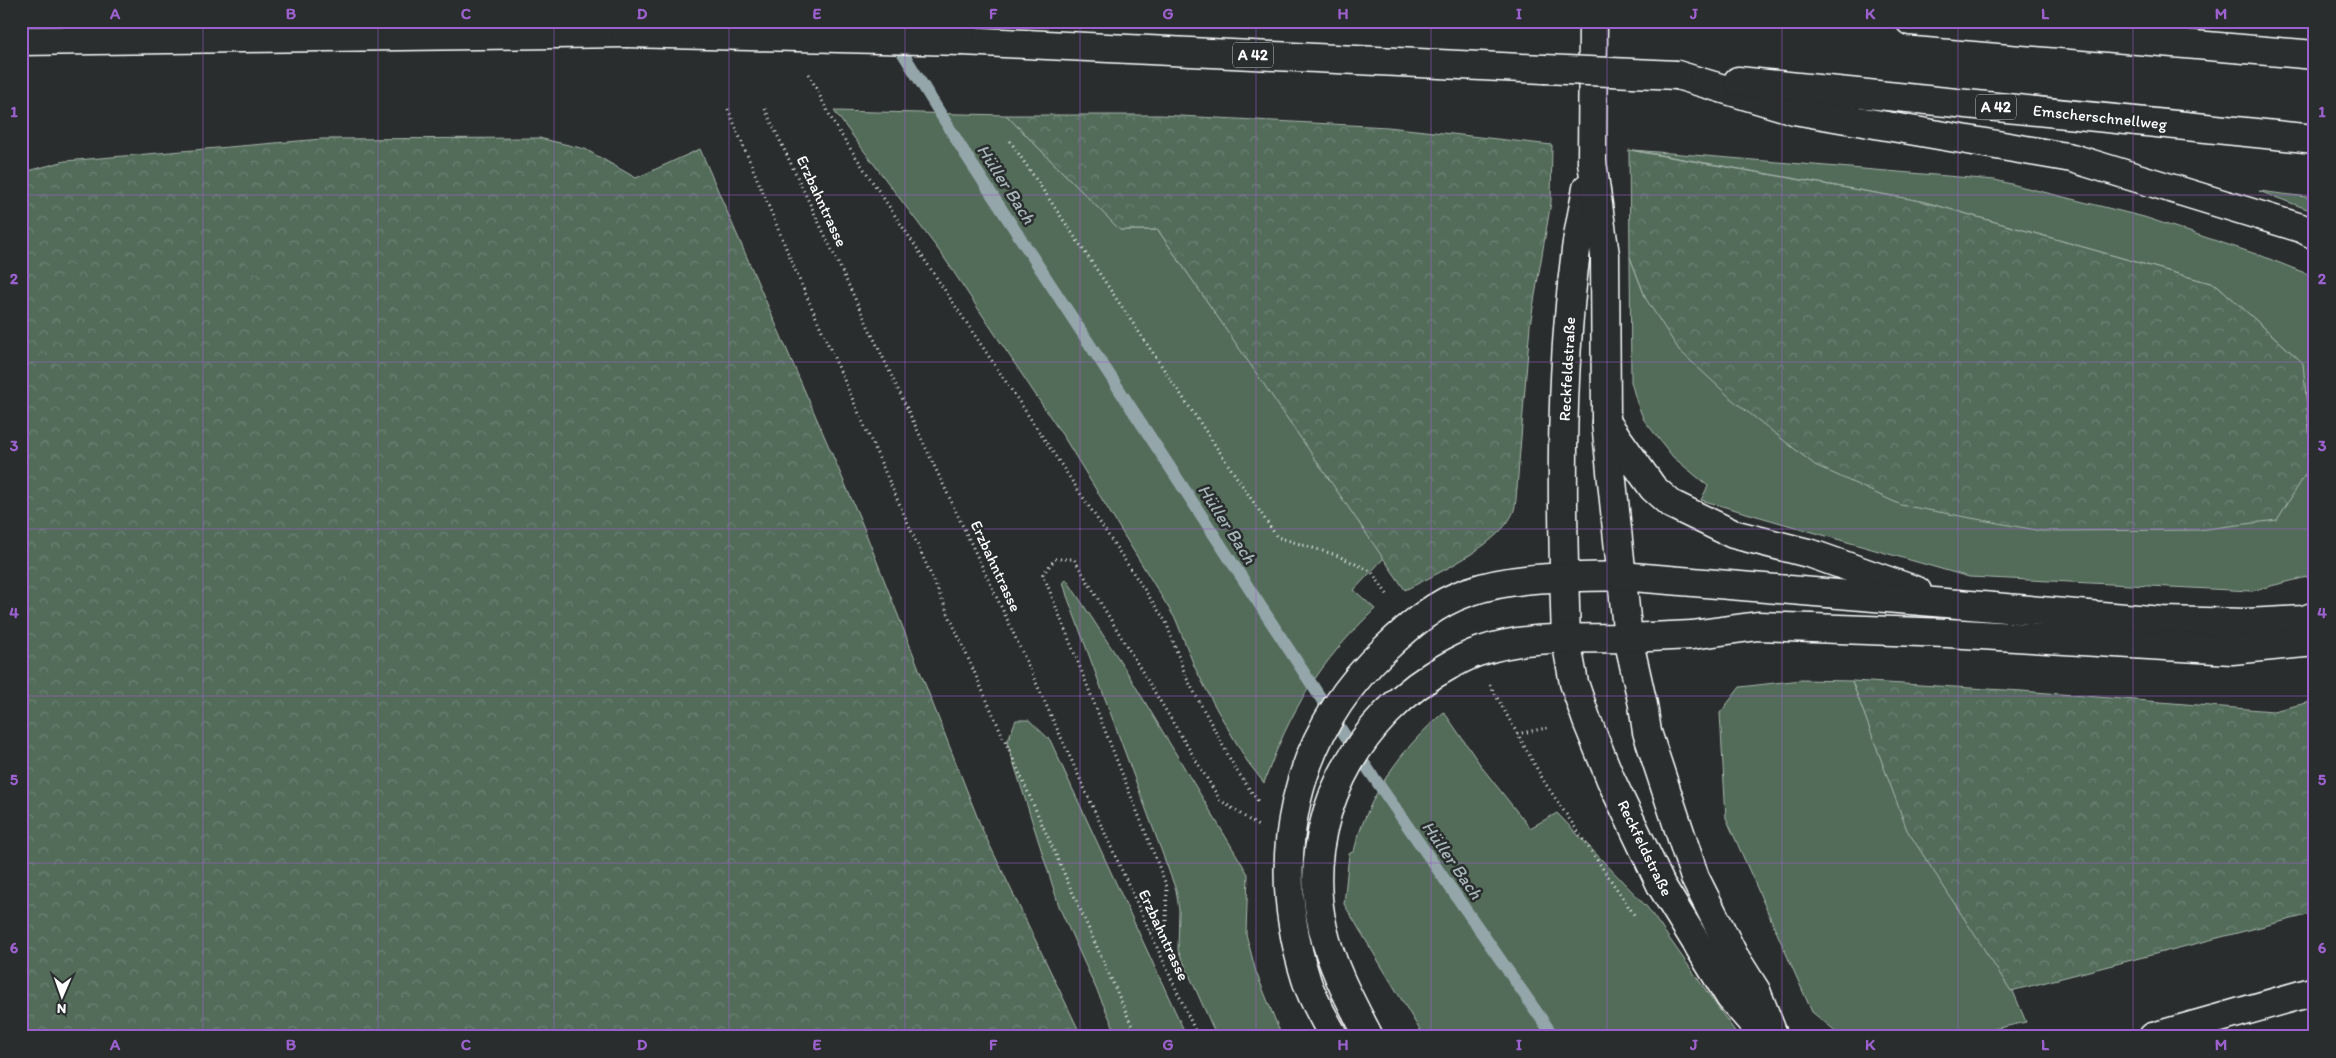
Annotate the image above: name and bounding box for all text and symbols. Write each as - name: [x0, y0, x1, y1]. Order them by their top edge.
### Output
- text: A: [109, 4, 121, 23]
- text: B: [286, 4, 297, 23]
- text: C: [461, 4, 472, 23]
- text: D: [637, 4, 648, 23]
- text: E: [813, 4, 822, 23]
- text: F: [989, 4, 998, 23]
- text: G: [1162, 4, 1174, 23]
- text: H: [1337, 4, 1349, 23]
- text: I: [1516, 4, 1522, 23]
- text: J: [1689, 4, 1698, 23]
- text: K: [1865, 4, 1876, 23]
- text: L: [2041, 4, 2050, 23]
- text: M: [2215, 4, 2227, 23]
- road number: A 42: [1233, 42, 1273, 68]
- road number: A 42: [1976, 94, 2016, 120]
- street label: Emscherschnellweg: [2032, 101, 2169, 134]
- text: 1: [10, 102, 18, 121]
- text: 1: [2318, 102, 2326, 121]
- water label: Hüller Bach: [972, 140, 1040, 229]
- street label: Erzbahntrasse: [793, 152, 852, 250]
- text: 2: [10, 269, 19, 288]
- text: 2: [2318, 269, 2327, 288]
- street label: Reckfeldstraße: [1555, 316, 1579, 422]
- text: 3: [10, 436, 19, 455]
- text: 3: [2318, 436, 2327, 455]
- water label: Hüller Bach: [1193, 480, 1261, 569]
- street label: Erzbahntrasse: [967, 517, 1026, 615]
- text: 4: [9, 603, 19, 622]
- text: 4: [2317, 603, 2327, 622]
- text: 5: [10, 770, 19, 789]
- text: 5: [2318, 770, 2327, 789]
- street label: Reckfeldstraße: [1614, 797, 1676, 899]
- water label: Hüller Bach: [1417, 817, 1487, 904]
- street label: Erzbahntrasse: [1135, 886, 1194, 984]
- text: 6: [10, 938, 19, 957]
- text: 6: [2318, 938, 2327, 957]
- north arrow: [38, 970, 88, 1020]
- text: N: [57, 1000, 67, 1017]
- text: A: [109, 1035, 121, 1054]
- text: B: [286, 1035, 297, 1054]
- text: C: [461, 1035, 472, 1054]
- text: D: [637, 1035, 648, 1054]
- text: E: [813, 1035, 822, 1054]
- text: F: [989, 1035, 998, 1054]
- text: G: [1162, 1035, 1174, 1054]
- text: H: [1337, 1035, 1349, 1054]
- text: I: [1516, 1035, 1522, 1054]
- text: J: [1689, 1035, 1698, 1054]
- text: K: [1865, 1035, 1876, 1054]
- text: L: [2041, 1035, 2050, 1054]
- text: M: [2215, 1035, 2227, 1054]

